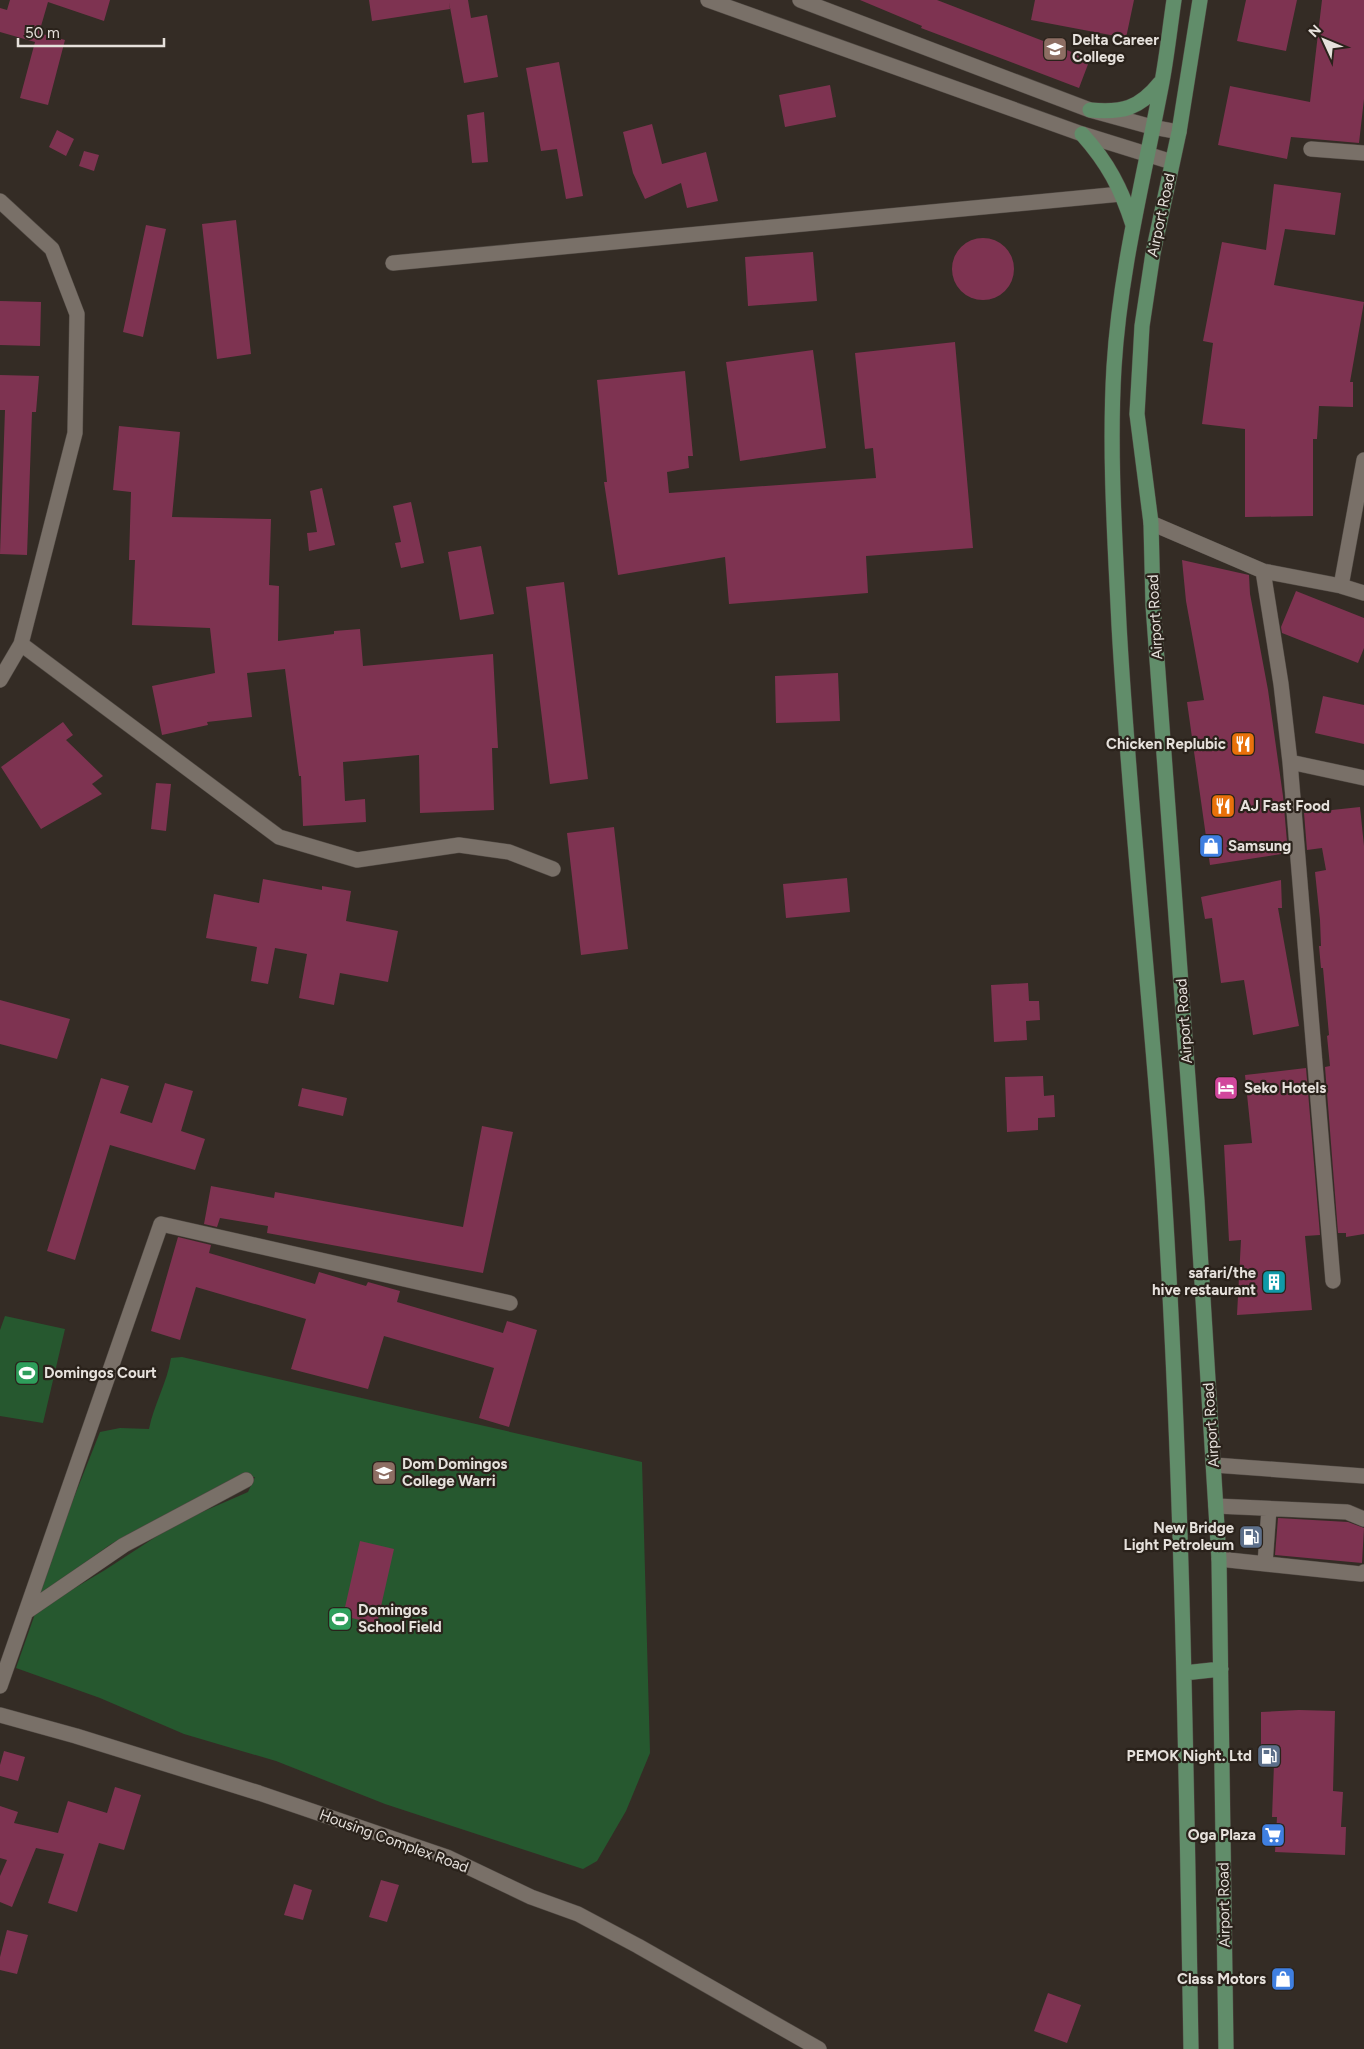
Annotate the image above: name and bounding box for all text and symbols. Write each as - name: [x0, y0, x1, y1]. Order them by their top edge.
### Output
- scale bar: [18, 15, 164, 47]
- north arrow: [1299, 15, 1349, 65]
- text: N: [1305, 22, 1325, 41]
- text: 50 m: [25, 24, 60, 42]
- place label: Delta Career College: [1072, 31, 1159, 66]
- school or university icon: Delta Career College: [1042, 36, 1068, 62]
- street label: Airport Road: [1143, 171, 1179, 259]
- street label: Airport Road: [1144, 574, 1166, 660]
- restaurant icon: Chicken Replubic: [1230, 731, 1256, 757]
- place label: Chicken Replubic: [1106, 735, 1226, 753]
- restaurant icon: AJ Fast Food: [1210, 793, 1236, 819]
- place label: AJ Fast Food: [1240, 797, 1330, 815]
- shop icon: Samsung: [1198, 833, 1224, 859]
- place label: Samsung: [1228, 837, 1291, 855]
- street label: Airport Road: [1172, 978, 1196, 1064]
- hotel icon: Seko Hotels: [1213, 1075, 1239, 1101]
- place label: Seko Hotels: [1244, 1079, 1326, 1097]
- place label: safari/the hive restaurant: [1152, 1264, 1257, 1299]
- building icon: safari/the hive restaurant: [1261, 1269, 1287, 1295]
- sports icon: Domingos Court: [14, 1360, 40, 1386]
- place label: Domingos Court: [44, 1364, 157, 1382]
- street label: Airport Road: [1199, 1382, 1223, 1468]
- place label: Dom Domingos College Warri: [402, 1455, 507, 1490]
- school or university icon: Dom Domingos College Warri: [371, 1460, 397, 1486]
- place label: New Bridge Light Petroleum: [1124, 1519, 1235, 1554]
- fuel station icon: New Bridge Light Petroleum: [1238, 1524, 1264, 1550]
- place label: Domingos School Field: [358, 1601, 442, 1636]
- sports icon: Domingos School Field: [327, 1606, 353, 1632]
- fuel station icon: PEMOK Night. Ltd: [1256, 1743, 1282, 1769]
- place label: PEMOK Night. Ltd: [1127, 1747, 1252, 1765]
- street label: Housing Complex Road: [317, 1806, 471, 1876]
- supermarket icon: Oga Plaza: [1260, 1822, 1286, 1848]
- place label: Oga Plaza: [1188, 1826, 1256, 1844]
- street label: Airport Road: [1214, 1862, 1234, 1948]
- shop icon: Class Motors: [1270, 1966, 1296, 1992]
- place label: Class Motors: [1177, 1970, 1266, 1988]

